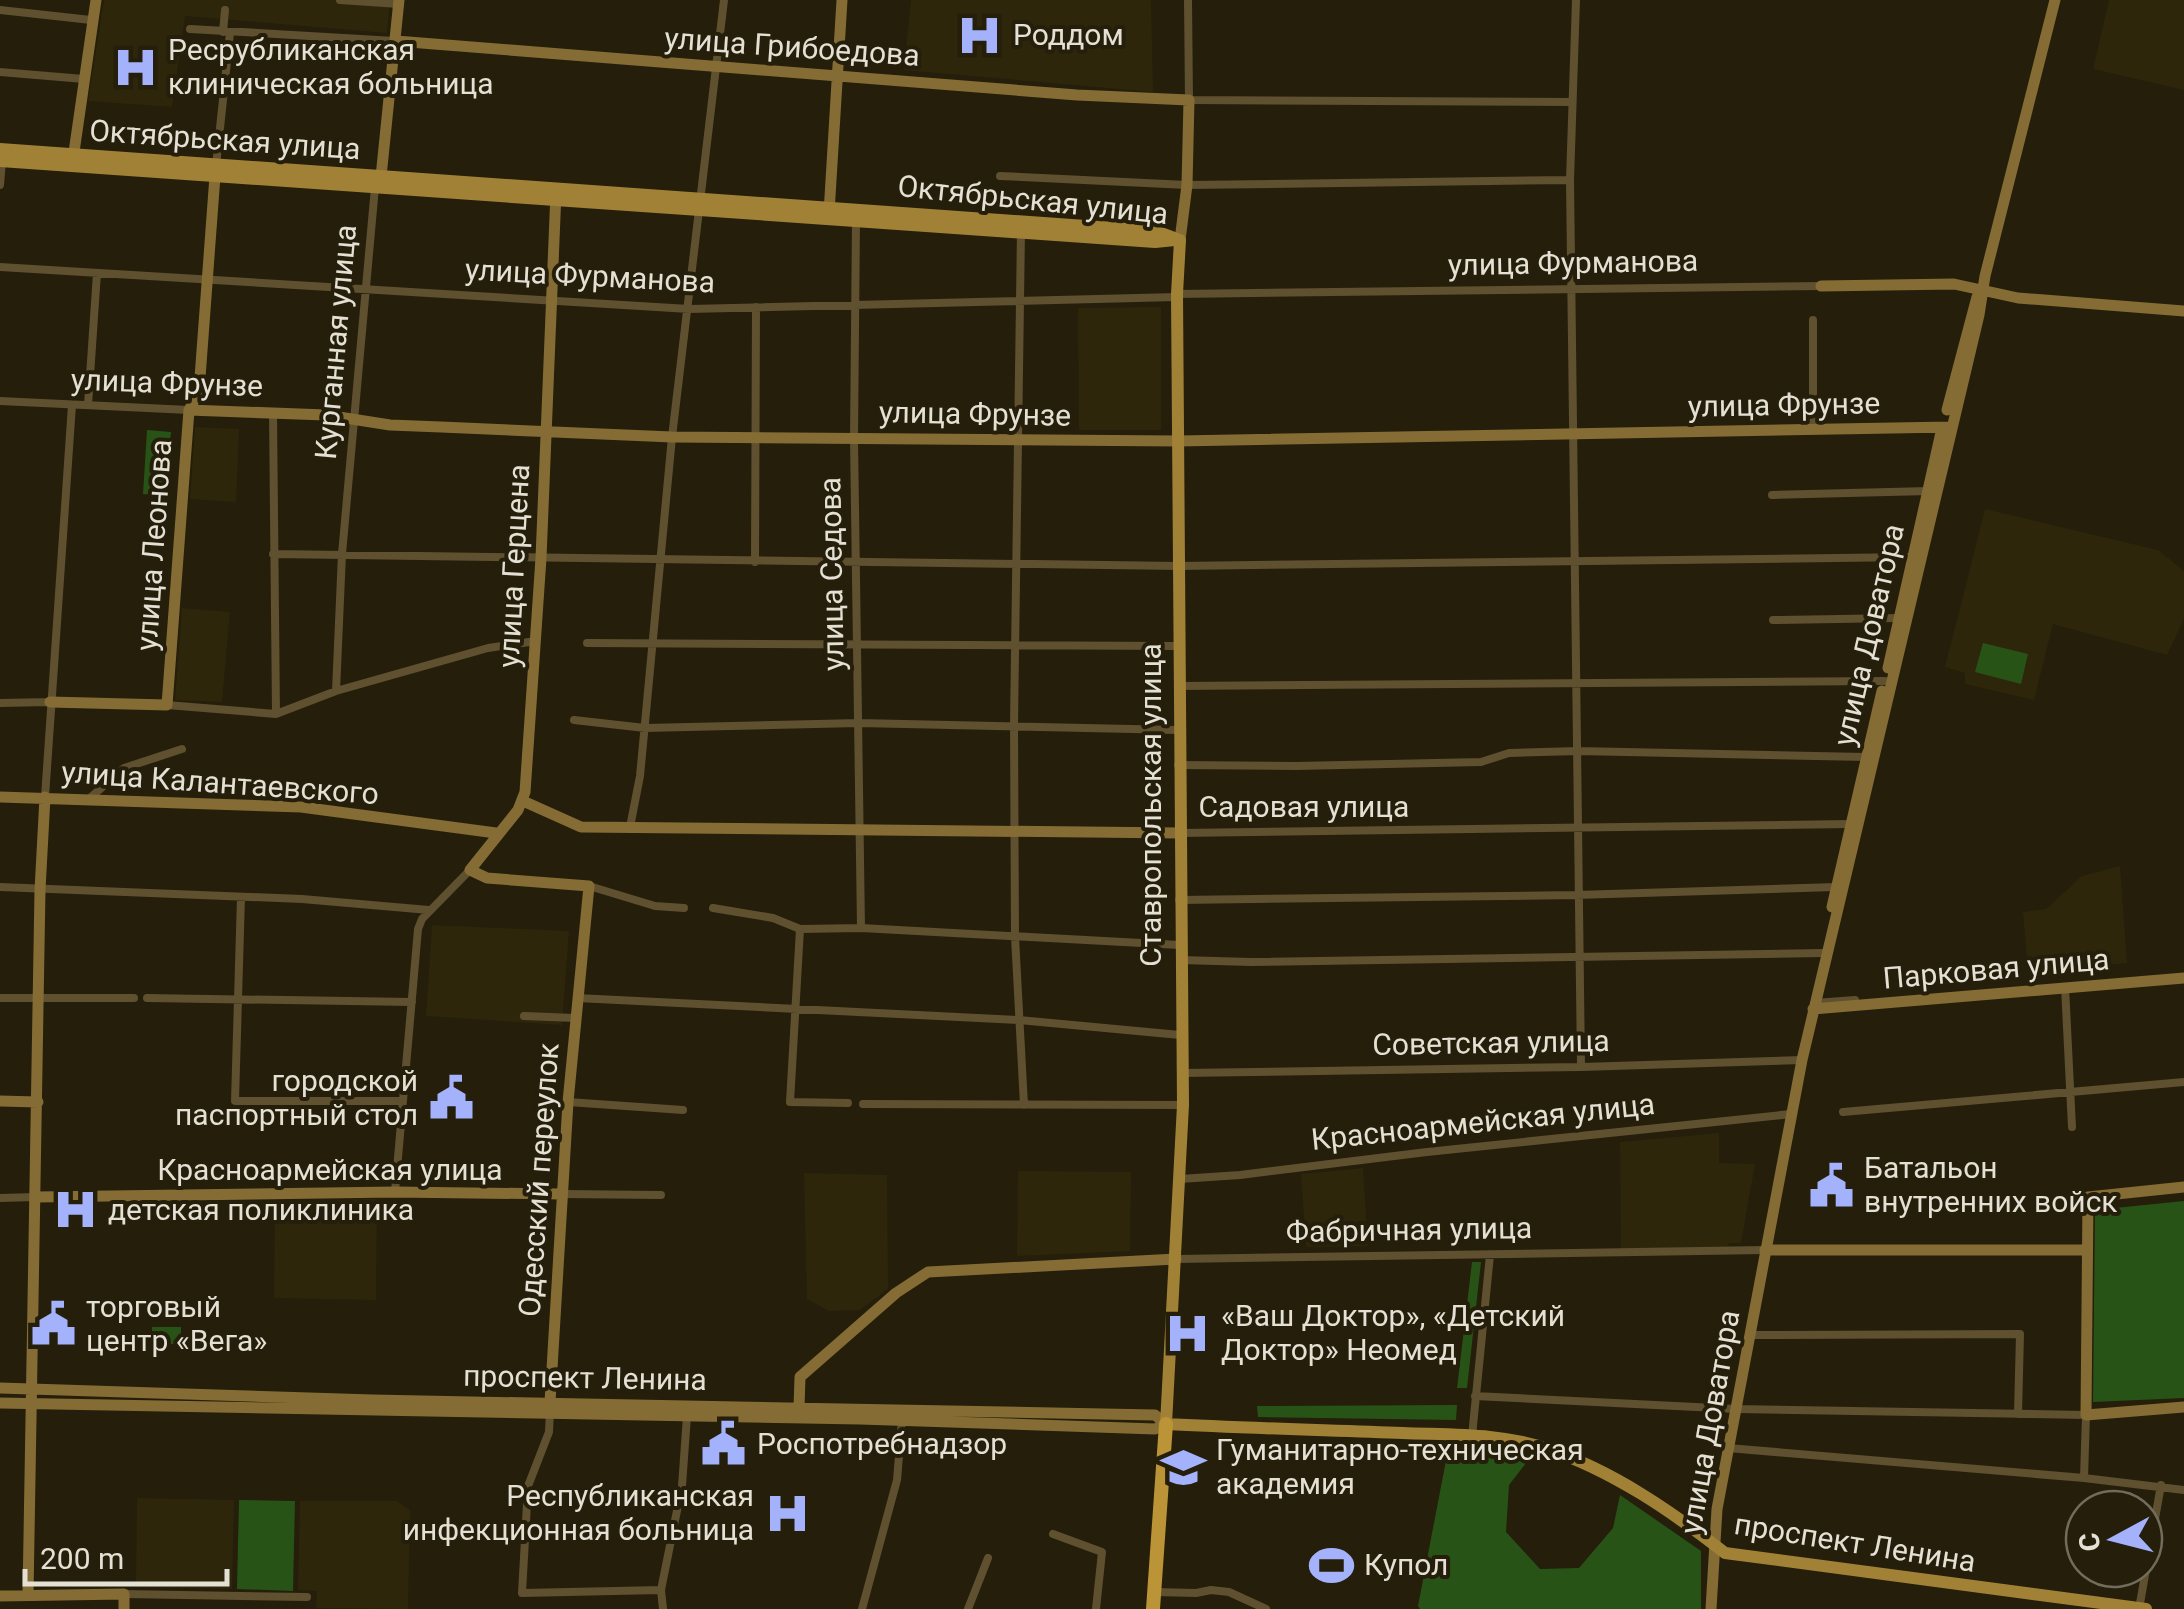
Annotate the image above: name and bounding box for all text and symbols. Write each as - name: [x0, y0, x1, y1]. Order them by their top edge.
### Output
- hospital icon: Роддом: [956, 11, 1004, 59]
- place label: Роддом: [1013, 17, 1124, 52]
- street label: улица Грибоедова: [663, 20, 921, 73]
- place label: Ресрубликанская клиническая больница: [168, 32, 494, 101]
- hospital icon: Ресрубликанская клиническая больница: [111, 43, 159, 91]
- street label: Октябрьская улица: [88, 113, 362, 166]
- street label: Октябрьская улица: [896, 168, 1170, 231]
- street label: Курганная улица: [308, 223, 363, 461]
- street label: улица Фурманова: [1447, 243, 1699, 282]
- street label: улица Фурманова: [464, 251, 716, 300]
- street label: улица Фрунзе: [70, 362, 264, 403]
- street label: улица Фрунзе: [1688, 385, 1880, 424]
- street label: улица Фрунзе: [879, 394, 1071, 433]
- street label: улица Леонова: [129, 438, 178, 652]
- street label: улица Герцена: [491, 463, 536, 669]
- street label: улица Седова: [812, 477, 851, 671]
- street label: улица Доватора: [1826, 520, 1911, 749]
- street label: Ставропольская улица: [1133, 643, 1168, 967]
- street label: улица Калантаевского: [60, 754, 380, 811]
- street label: Садовая улица: [1199, 789, 1409, 824]
- street label: Парковая улица: [1881, 941, 2111, 996]
- street label: Советская улица: [1372, 1023, 1610, 1062]
- street label: Одесский переулок: [511, 1042, 566, 1318]
- place label: городской паспортный стол: [175, 1063, 418, 1132]
- public building icon: городской паспортный стол: [427, 1074, 475, 1122]
- street label: Красноармейская улица: [1309, 1086, 1657, 1157]
- place label: Батальон внутренних войск: [1864, 1150, 2118, 1219]
- street label: Красноармейская улица: [157, 1152, 503, 1187]
- public building icon: Батальон внутренних войск: [1807, 1161, 1855, 1209]
- hospital icon: детская поликлиника: [51, 1186, 99, 1234]
- place label: детская поликлиника: [108, 1192, 414, 1227]
- street label: Фабричная улица: [1286, 1210, 1532, 1249]
- place label: торговый центр «Вега»: [86, 1289, 267, 1358]
- place label: «Ваш Доктор», «Детский Доктор» Неомед: [1221, 1298, 1565, 1367]
- public building icon: торговый центр «Вега»: [29, 1300, 77, 1348]
- street label: улица Доватора: [1673, 1307, 1746, 1537]
- hospital icon: «Ваш Доктор», «Детский Доктор» Неомед: [1164, 1309, 1212, 1357]
- street label: проспект Ленина: [463, 1358, 707, 1397]
- public building icon: Роспотребнадзор: [700, 1420, 748, 1468]
- place label: Роспотребнадзор: [757, 1426, 1007, 1461]
- place label: Гуманитарно-техническая академия: [1216, 1432, 1584, 1501]
- school or university icon: Гуманитарно-техническая академия: [1159, 1443, 1207, 1491]
- place label: Республиканская инфекционная больница: [403, 1478, 754, 1547]
- hospital icon: Республиканская инфекционная больница: [763, 1489, 811, 1537]
- north arrow: [2064, 1489, 2164, 1589]
- street label: проспект Ленина: [1732, 1506, 1978, 1579]
- scale bar: [25, 1524, 228, 1586]
- text: С: [2072, 1531, 2107, 1553]
- text: 200 m: [40, 1541, 124, 1576]
- sports icon: Купол: [1307, 1541, 1355, 1589]
- place label: Купол: [1364, 1547, 1448, 1582]

